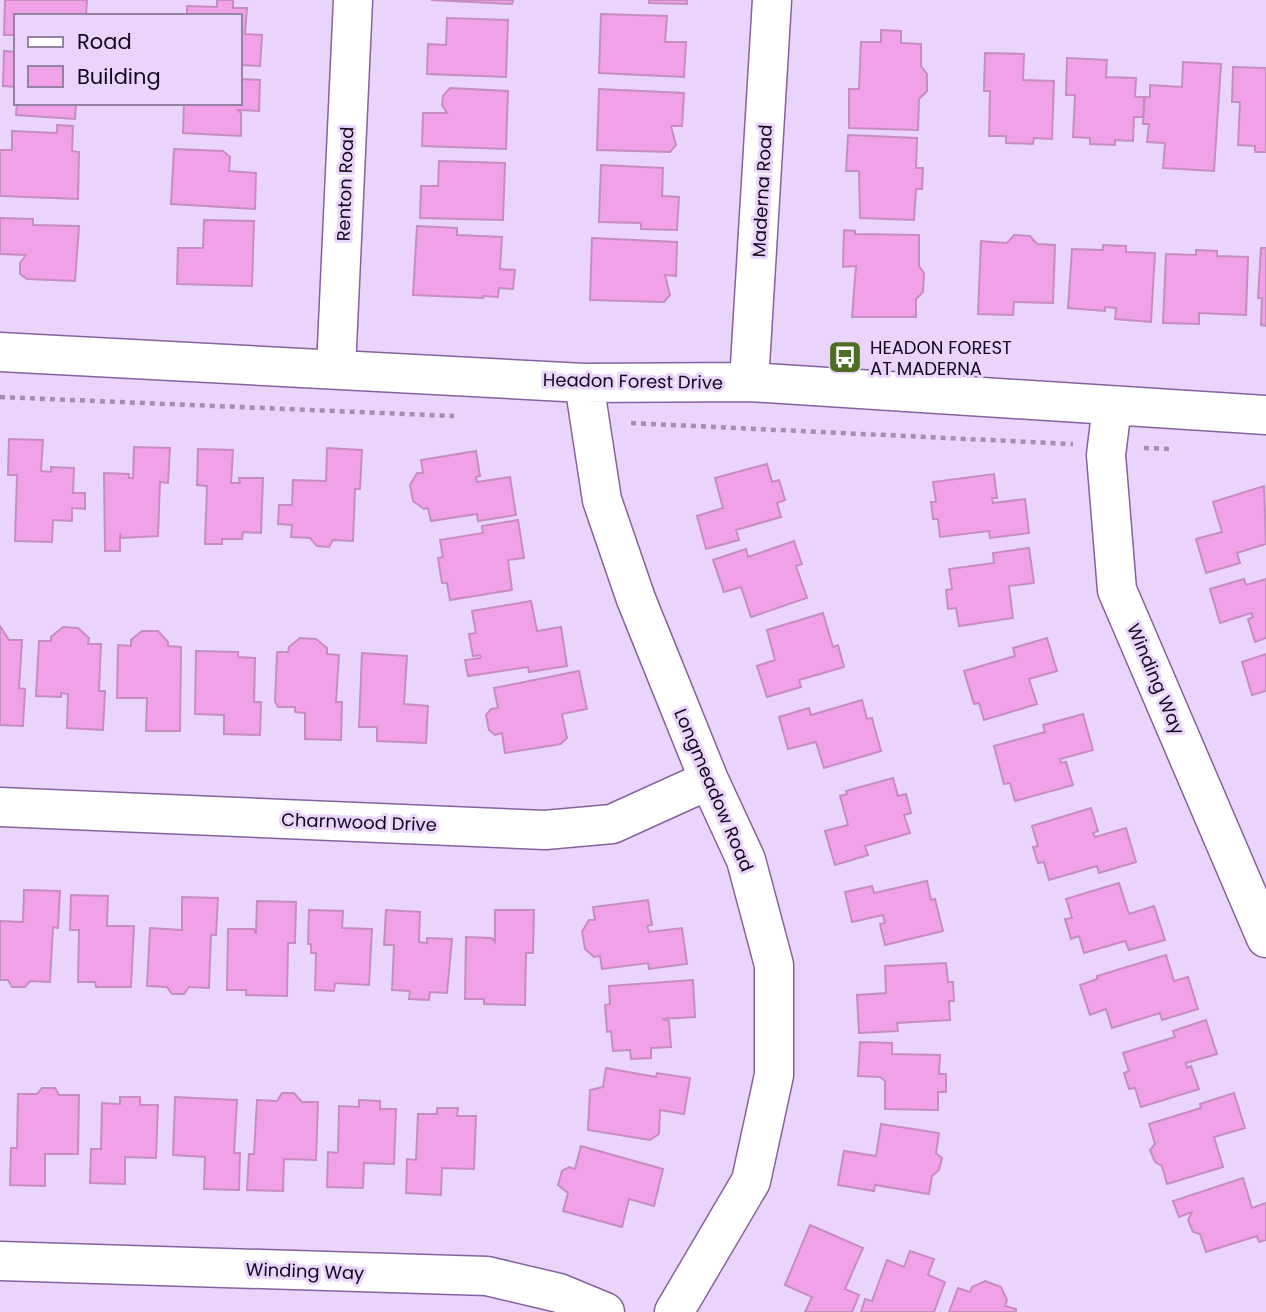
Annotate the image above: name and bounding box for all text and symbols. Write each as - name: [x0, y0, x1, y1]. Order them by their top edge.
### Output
- legend: [14, 14, 242, 105]
- text: Road: [77, 27, 132, 56]
- text: Building: [77, 62, 161, 91]
- street label: Maderna Road: [746, 124, 778, 258]
- street label: Renton Road: [331, 126, 359, 242]
- place label: HEADON FOREST AT MADERNA: [870, 335, 1012, 381]
- bus stop icon: HEADON FOREST AT MADERNA: [826, 338, 864, 376]
- street label: Headon Forest Drive: [543, 367, 723, 395]
- street label: Winding Way: [1121, 620, 1191, 738]
- street label: Longmeadow Road: [668, 705, 760, 875]
- street label: Charnwood Drive: [281, 807, 437, 837]
- street label: Winding Way: [245, 1256, 365, 1286]

